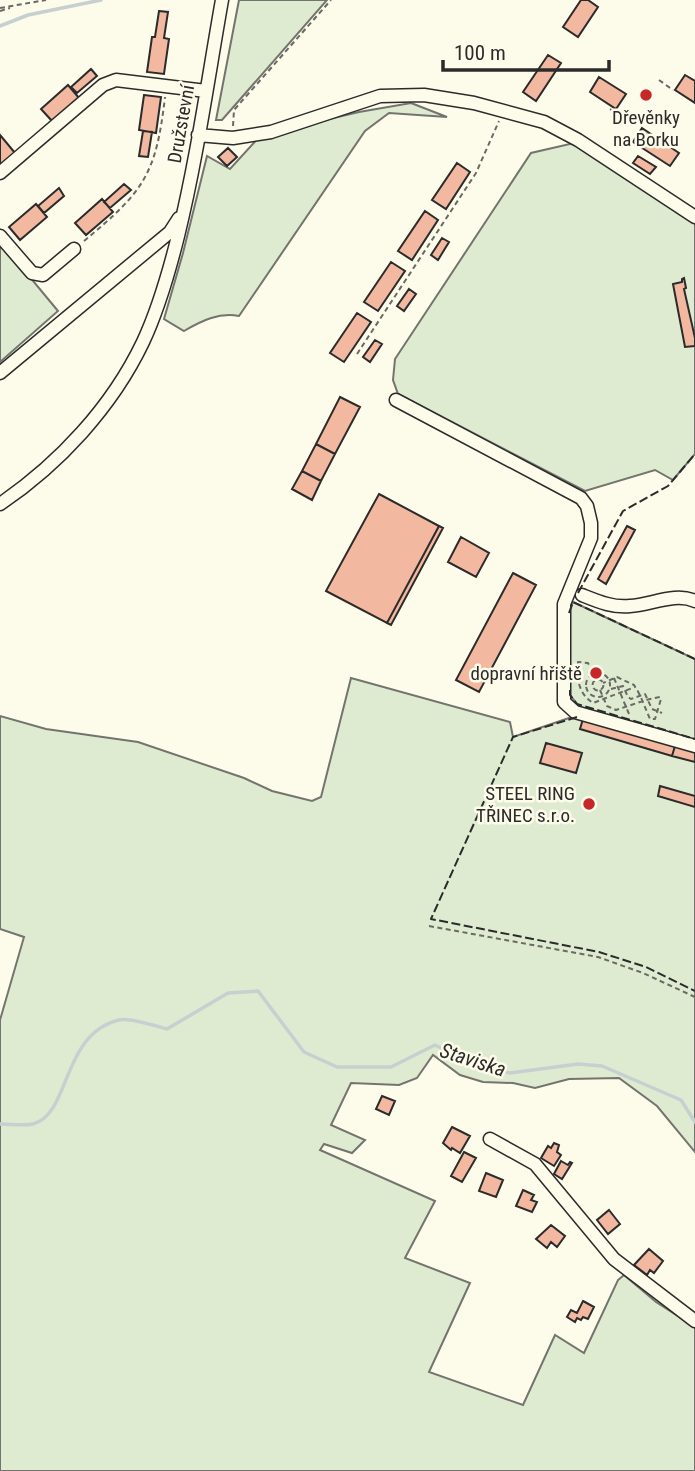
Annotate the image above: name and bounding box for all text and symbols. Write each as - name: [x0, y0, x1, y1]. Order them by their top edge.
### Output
- scale bar: [443, 28, 609, 72]
- text: 100 m: [454, 41, 506, 65]
- street label: Družstevní: [163, 82, 199, 165]
- marker: Dřevěnky na Borku: [638, 87, 654, 103]
- place label: Dřevěnky na Borku: [612, 106, 680, 151]
- place label: dopravní hřiště: [471, 662, 582, 685]
- marker: dopravní hřiště: [588, 665, 604, 681]
- place label: STEEL RING TŘINEC s.r.o.: [476, 782, 575, 827]
- marker: STEEL RING TŘINEC s.r.o.: [581, 796, 597, 812]
- water label: Staviska: [437, 1038, 509, 1082]

